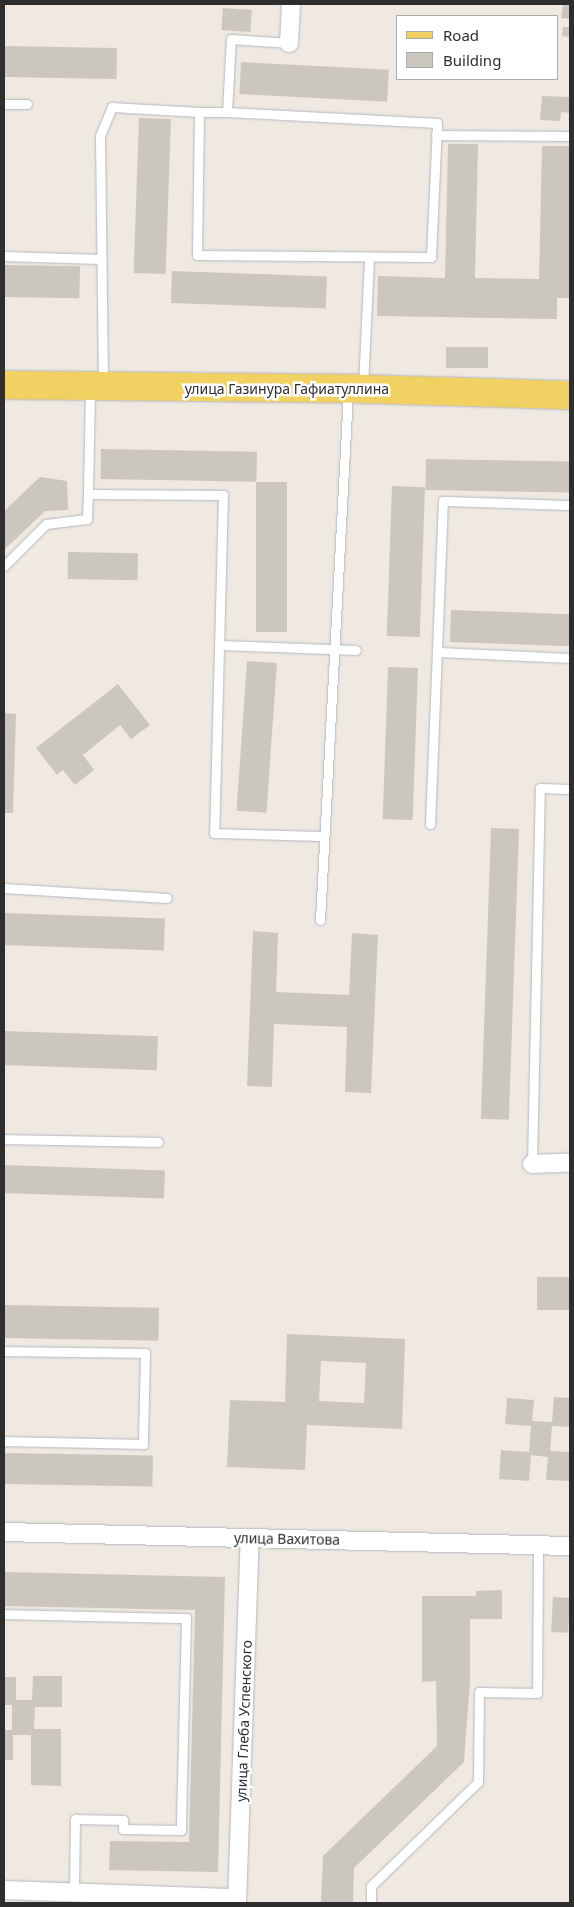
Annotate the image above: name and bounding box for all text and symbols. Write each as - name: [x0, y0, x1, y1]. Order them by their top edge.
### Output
- legend: [396, 15, 559, 80]
- text: Road: [443, 25, 479, 45]
- text: Building: [443, 50, 501, 70]
- street label: улица Газинура Гафиатуллина: [185, 381, 389, 397]
- street label: улица Вахитова: [234, 1530, 340, 1548]
- street label: улица Глеба Успенского: [233, 1640, 255, 1802]

